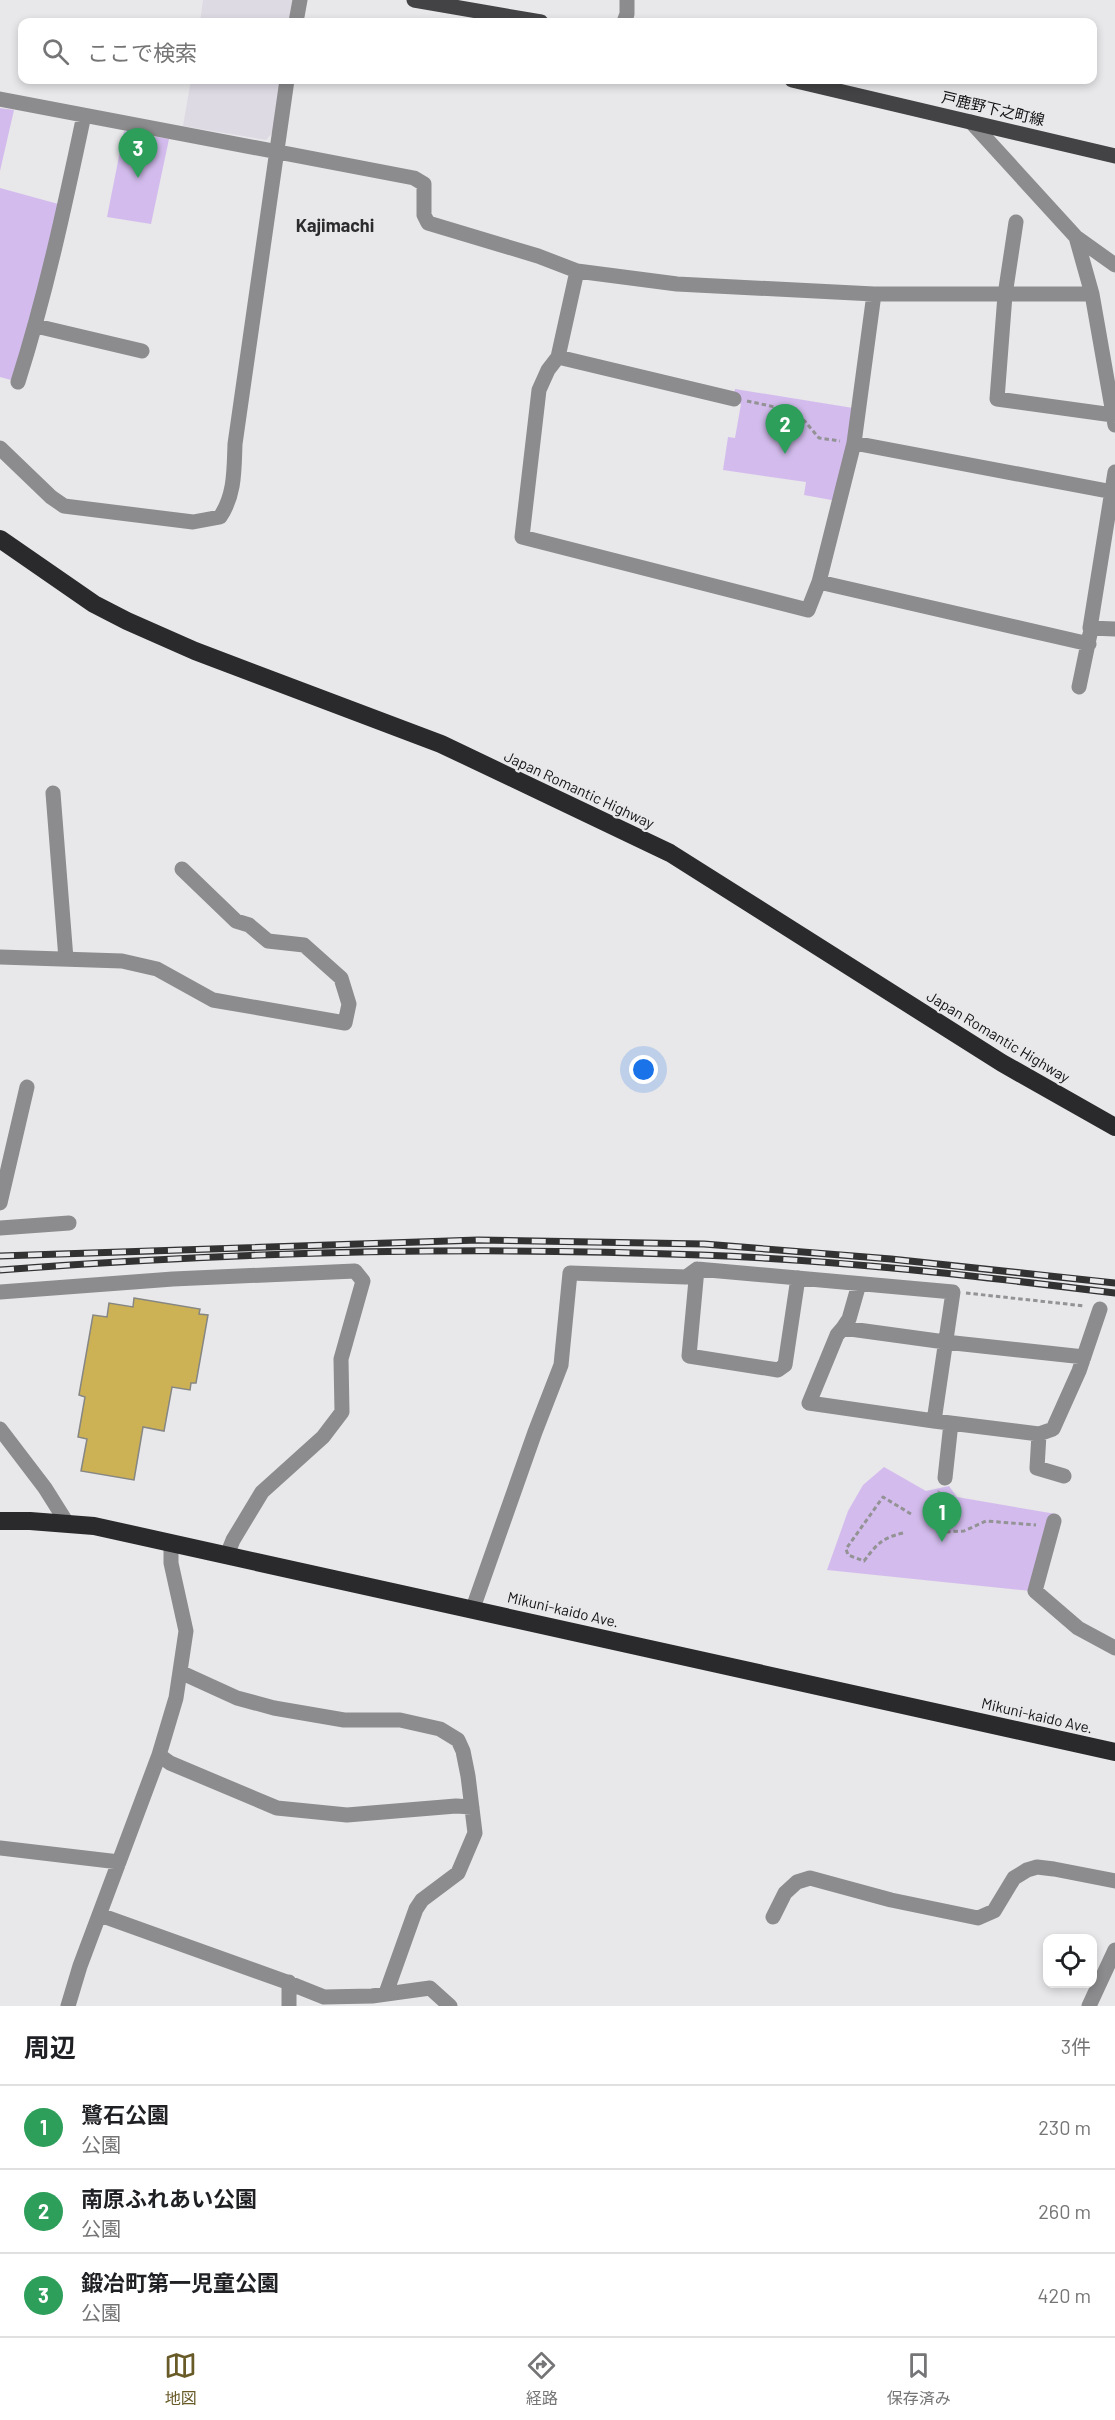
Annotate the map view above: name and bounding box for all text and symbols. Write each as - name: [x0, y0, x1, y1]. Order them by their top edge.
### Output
- search box: [18, 18, 1097, 84]
- icon: search: [39, 35, 72, 68]
- text: ここで検索: [87, 39, 197, 65]
- street label: 戸鹿野下之町線: [940, 87, 1046, 129]
- pin: 3: [118, 128, 158, 178]
- district label: Kajimachi: [296, 214, 374, 236]
- pin: 2: [766, 404, 804, 454]
- street label: Japan Romantic Highway: [501, 746, 657, 832]
- street label: Japan Romantic Highway: [924, 986, 1073, 1086]
- your location: [629, 1055, 658, 1084]
- pin: 1: [922, 1492, 962, 1542]
- street label: Mikuni-kaido Ave.: [506, 1587, 621, 1631]
- street label: Mikuni-kaido Ave.: [980, 1693, 1095, 1737]
- map controls: [1043, 1934, 1097, 1988]
- button: locate: [1043, 1934, 1097, 1988]
- text: 周辺: [24, 2031, 76, 2062]
- text: 3件: [1061, 2034, 1091, 2058]
- text: 鷺石公園: [81, 2101, 169, 2127]
- text: 1: [40, 2115, 47, 2139]
- text: 230 m: [1038, 2115, 1091, 2139]
- text: 公園: [81, 2132, 121, 2156]
- text: 南原ふれあい公園: [81, 2185, 257, 2211]
- text: 2: [38, 2199, 49, 2223]
- text: 260 m: [1038, 2199, 1091, 2223]
- text: 公園: [81, 2216, 121, 2240]
- text: 鍛冶町第一児童公園: [81, 2269, 279, 2295]
- text: 3: [38, 2283, 49, 2307]
- text: 420 m: [1037, 2283, 1091, 2307]
- text: 公園: [81, 2300, 121, 2324]
- tab: 地図: [164, 2349, 197, 2409]
- tab: 経路: [525, 2349, 558, 2409]
- tab: 保存済み: [887, 2349, 951, 2409]

